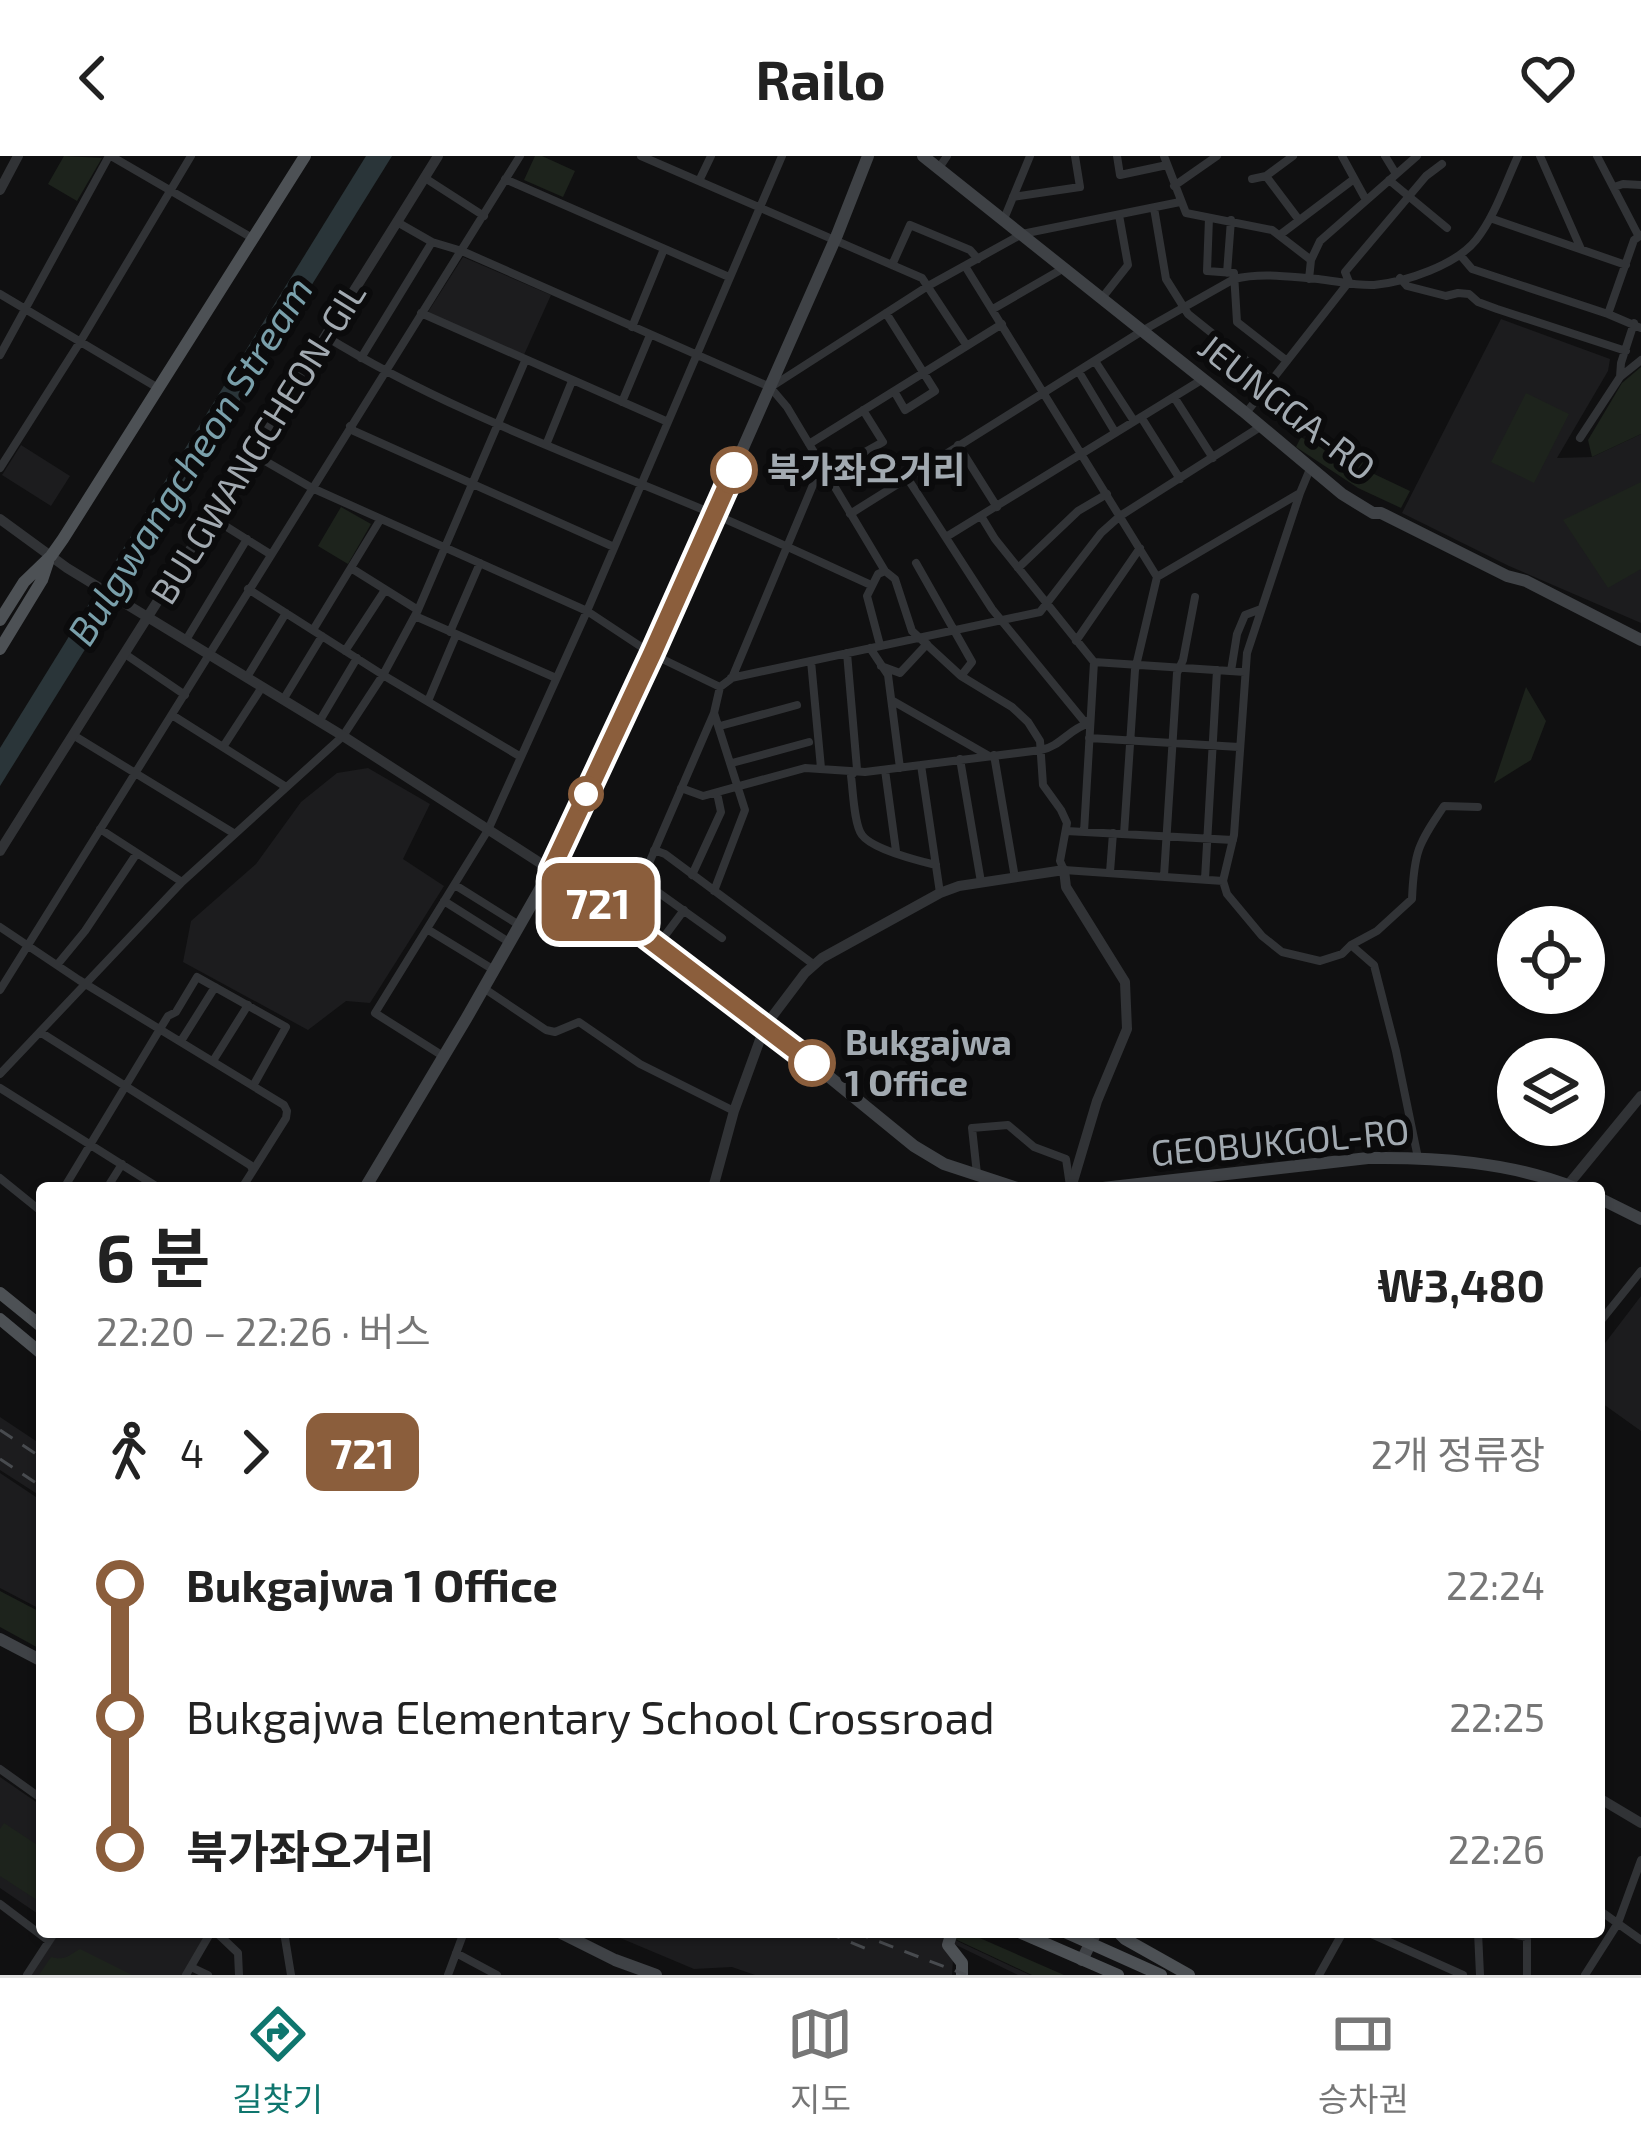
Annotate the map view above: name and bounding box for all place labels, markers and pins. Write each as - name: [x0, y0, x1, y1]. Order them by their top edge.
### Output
- place label: 북가좌오거리: [767, 447, 966, 490]
- marker: 북가좌오거리: [712, 448, 756, 492]
- unlabelled marker: [570, 778, 602, 810]
- place label: Bukgajwa 1 Office: [845, 1019, 1012, 1103]
- marker: Bukgajwa 1 Office: [790, 1041, 834, 1085]

